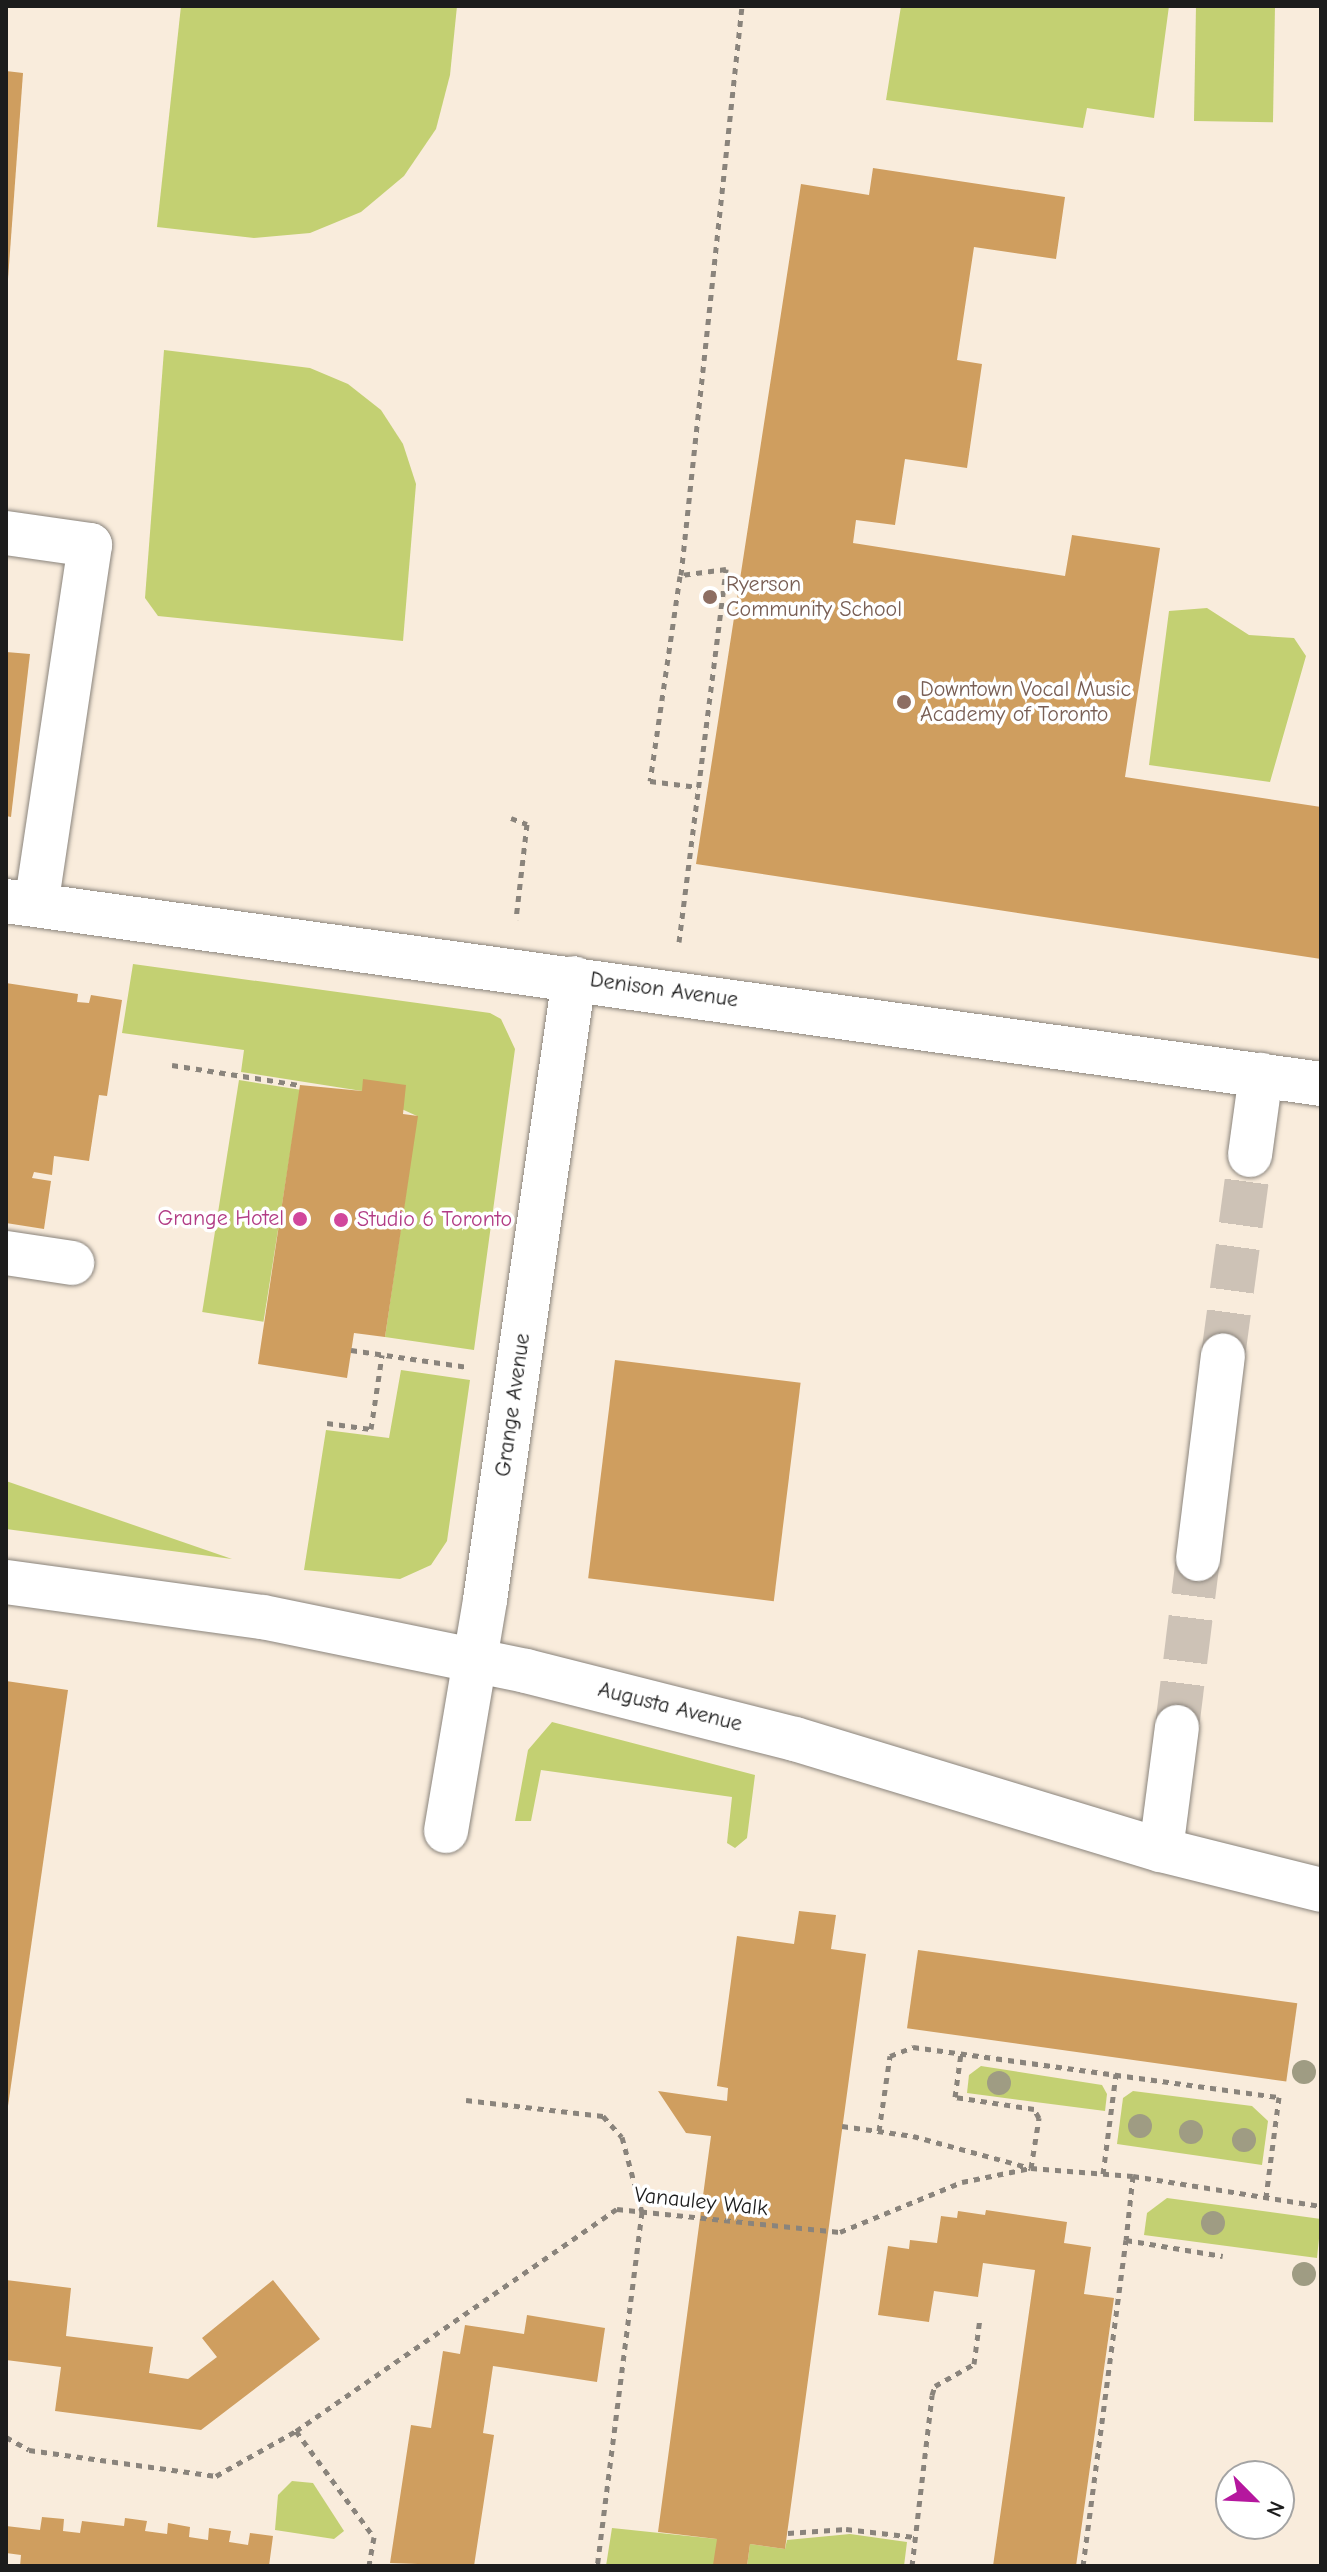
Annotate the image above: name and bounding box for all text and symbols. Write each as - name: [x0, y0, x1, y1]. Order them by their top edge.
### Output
- place label: Ryerson Community School: [726, 571, 902, 622]
- marker: Ryerson Community School: [701, 588, 719, 606]
- place label: Downtown Vocal Music Academy of Toronto: [920, 676, 1131, 728]
- marker: Downtown Vocal Music Academy of Toronto: [895, 693, 913, 711]
- street label: Denison Avenue: [588, 967, 740, 1013]
- place label: Grange Hotel: [158, 1206, 284, 1232]
- place label: Studio 6 Toronto: [357, 1207, 512, 1233]
- marker: Grange Hotel: [291, 1210, 309, 1228]
- marker: Studio 6 Toronto: [332, 1211, 350, 1229]
- street label: Grange Avenue: [490, 1332, 536, 1478]
- street label: Augusta Avenue: [595, 1676, 745, 1738]
- street label: Vanauley Walk: [633, 2182, 769, 2222]
- north arrow: [1215, 2460, 1295, 2540]
- text: N: [1260, 2497, 1290, 2521]

